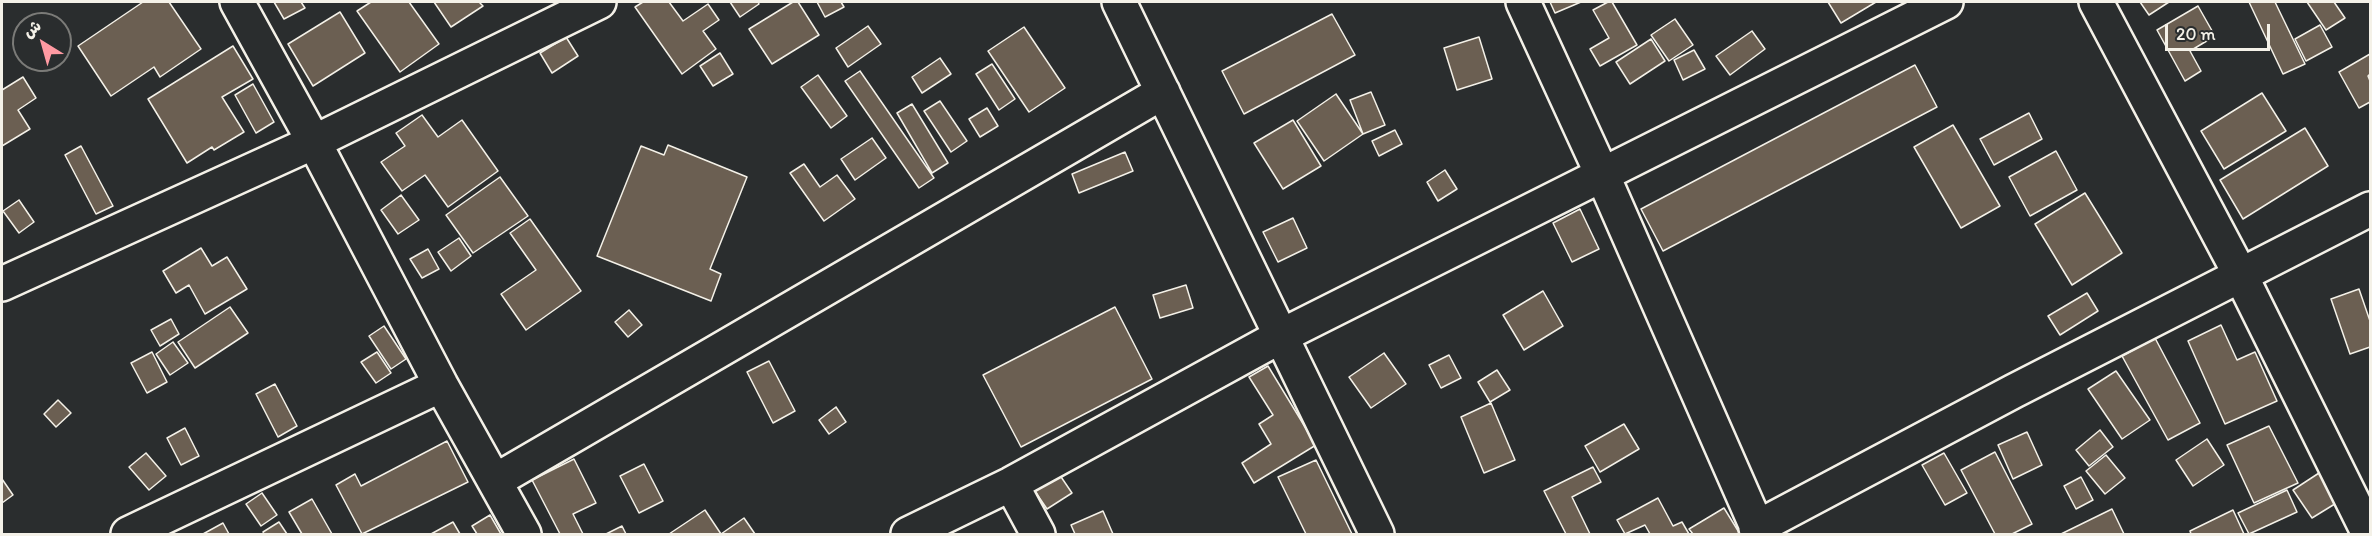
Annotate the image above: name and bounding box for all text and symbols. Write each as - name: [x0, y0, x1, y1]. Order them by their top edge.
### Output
- north arrow: [12, 12, 72, 72]
- scale bar: [2168, 12, 2273, 50]
- text: ش: [19, 16, 45, 42]
- text: 20 m: [2176, 23, 2216, 45]

